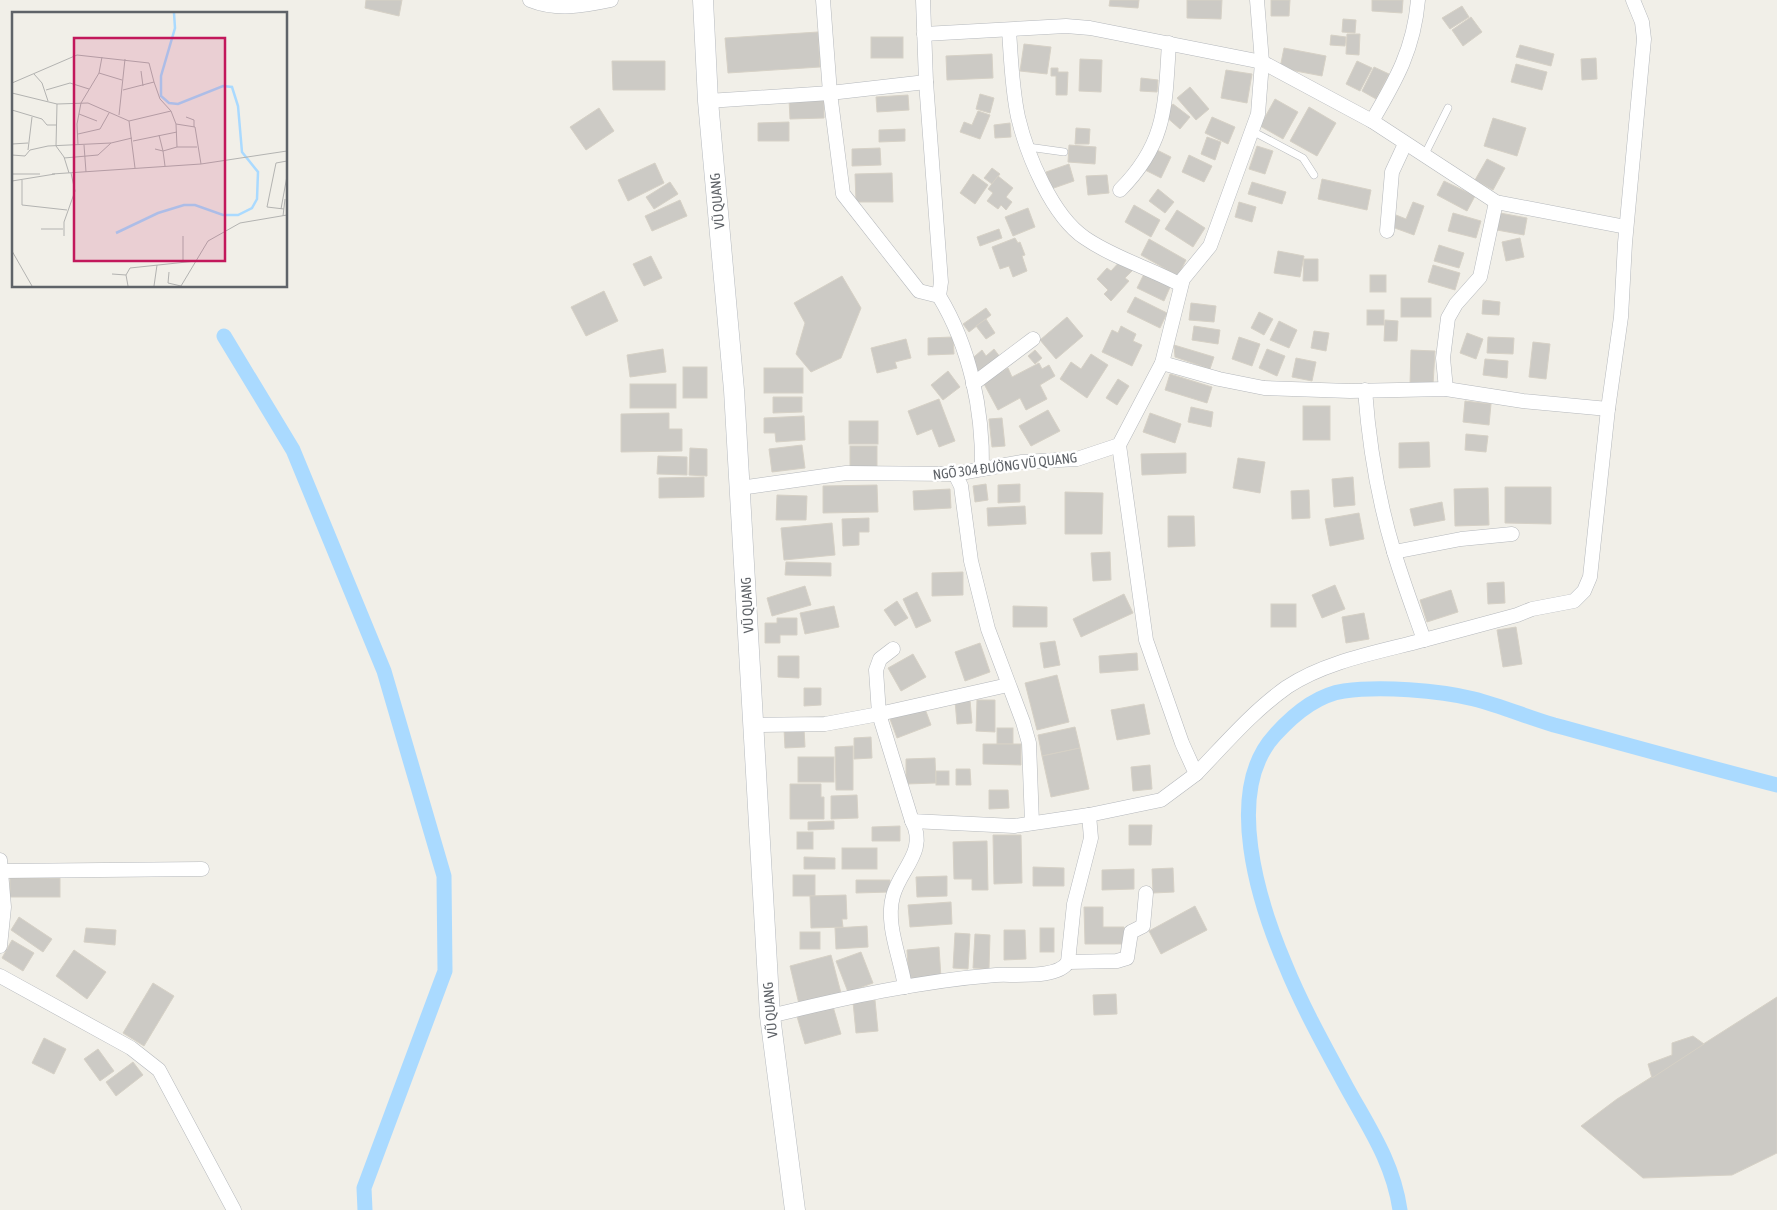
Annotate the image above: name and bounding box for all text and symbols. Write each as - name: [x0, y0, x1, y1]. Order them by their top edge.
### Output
- inset map: [12, 12, 288, 288]
- street label: VŨ QUANG: [707, 172, 727, 230]
- street label: NGÕ 304 ĐƯỜNG VŨ QUANG: [932, 449, 1078, 483]
- street label: VŨ QUANG: [738, 577, 756, 633]
- street label: VŨ QUANG: [760, 981, 780, 1039]

